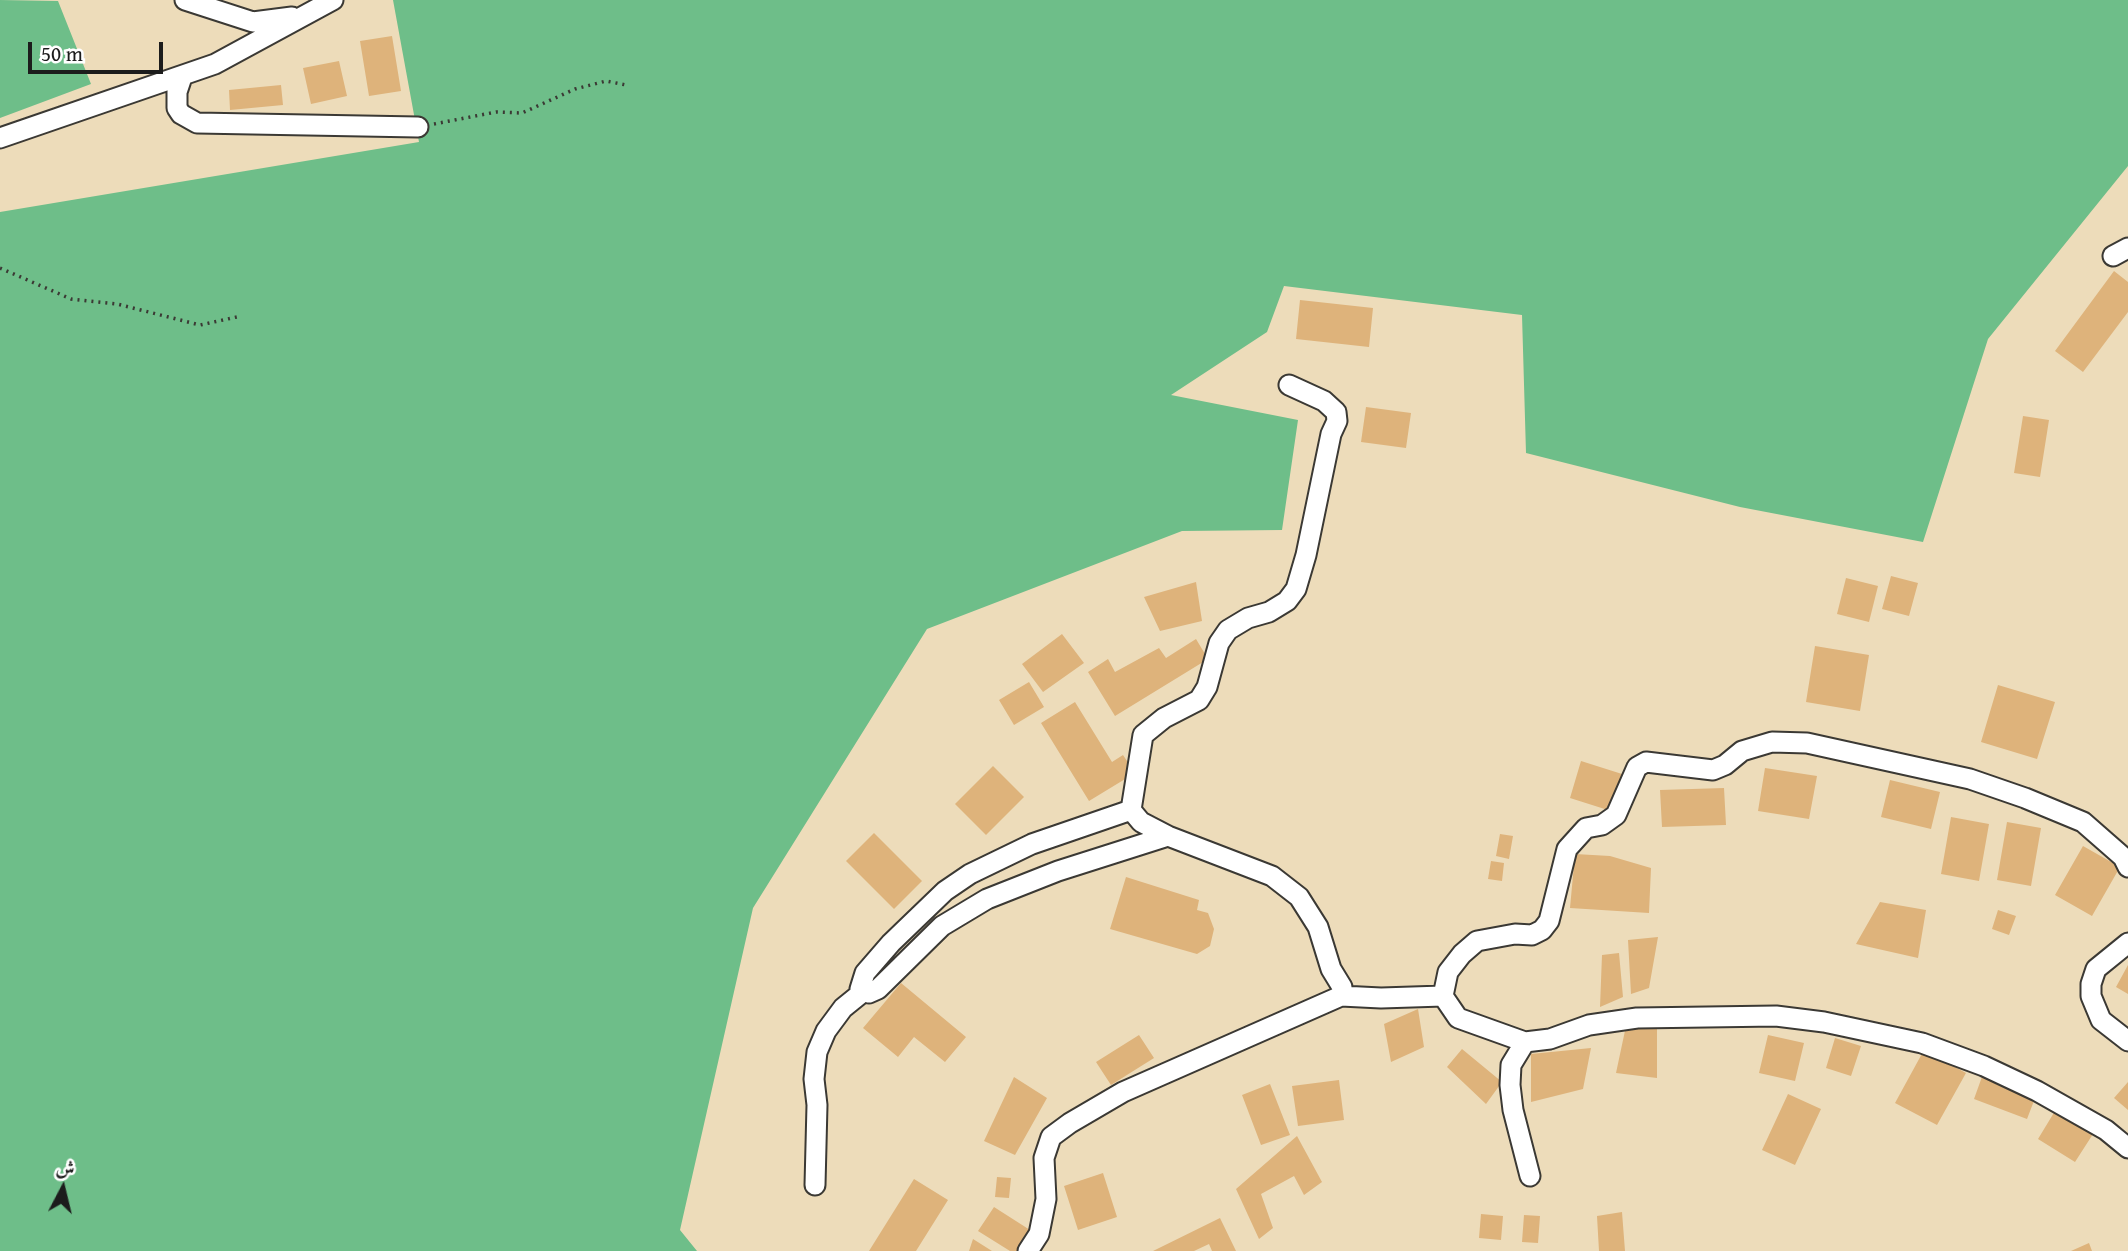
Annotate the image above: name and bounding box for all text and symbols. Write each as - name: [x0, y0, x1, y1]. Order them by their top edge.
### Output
- scale bar: [32, 28, 166, 72]
- text: 50 m: [41, 38, 83, 69]
- text: ش: [54, 1152, 77, 1182]
- north arrow: [28, 1153, 98, 1223]

